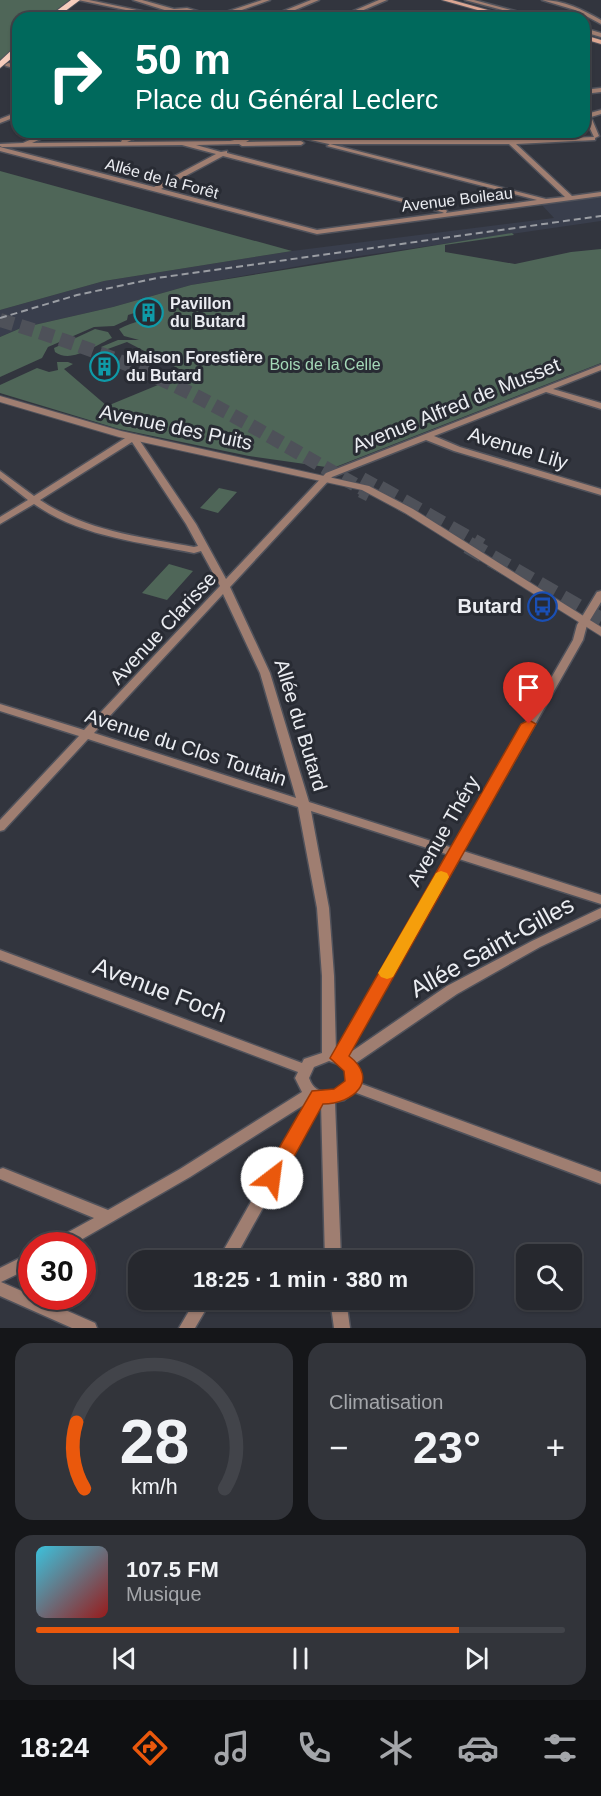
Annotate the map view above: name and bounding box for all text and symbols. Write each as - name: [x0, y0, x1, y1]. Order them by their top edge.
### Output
- icon: right: [36, 36, 114, 114]
- text: 50 m: [135, 36, 231, 83]
- text: Place du Général Leclerc: [135, 85, 438, 115]
- street label: Allée de la Forêt: [103, 155, 221, 202]
- street label: Avenue Boileau: [401, 184, 514, 215]
- place label: Pavillon du Butard: [170, 295, 246, 330]
- building icon: Pavillon du Butard: [133, 296, 165, 328]
- place label: Maison Forestière du Butard: [126, 349, 263, 384]
- building icon: Maison Forestière du Butard: [89, 350, 121, 382]
- street label: Avenue Alfred de Musset: [349, 353, 563, 457]
- park label: Bois de la Celle: [269, 356, 381, 373]
- street label: Avenue des Puits: [98, 400, 254, 454]
- street label: Avenue Lily: [466, 422, 570, 474]
- street label: Avenue Clarisse: [105, 567, 221, 689]
- bus stop icon: Butard: [527, 590, 559, 622]
- place label: Butard: [458, 595, 522, 617]
- street label: Allée du Butard: [270, 656, 332, 794]
- pin: [503, 662, 554, 724]
- icon: arrive: [512, 671, 545, 704]
- street label: Avenue du Clos Toutain: [82, 704, 290, 790]
- street label: Avenue Théry: [403, 772, 483, 890]
- street label: Allée Saint-Gilles: [405, 890, 578, 1003]
- street label: Avenue Foch: [90, 952, 231, 1027]
- position arrow: [240, 1146, 304, 1210]
- speed limit sign: 30: [18, 1232, 96, 1310]
- map controls: [516, 1244, 582, 1310]
- button: search: [516, 1244, 582, 1310]
- text: 18:25 · 1 min · 380 m: [193, 1267, 408, 1292]
- text: Climatisation: [329, 1391, 443, 1413]
- text: 28: [119, 1407, 189, 1476]
- text: 23°: [413, 1422, 481, 1473]
- text: −: [329, 1429, 348, 1466]
- text: +: [546, 1429, 565, 1466]
- text: km/h: [131, 1475, 177, 1499]
- text: 107.5 FM: [126, 1557, 219, 1582]
- text: Musique: [126, 1583, 202, 1605]
- icon: previous: [108, 1642, 141, 1675]
- icon: pause: [284, 1642, 317, 1675]
- icon: next: [460, 1642, 493, 1675]
- icon: directions: [129, 1727, 171, 1769]
- icon: music: [211, 1727, 253, 1769]
- icon: phone: [293, 1727, 335, 1769]
- icon: climate: [375, 1727, 417, 1769]
- icon: car: [457, 1727, 499, 1769]
- icon: filters: [539, 1727, 581, 1769]
- text: 18:24: [20, 1733, 89, 1763]

